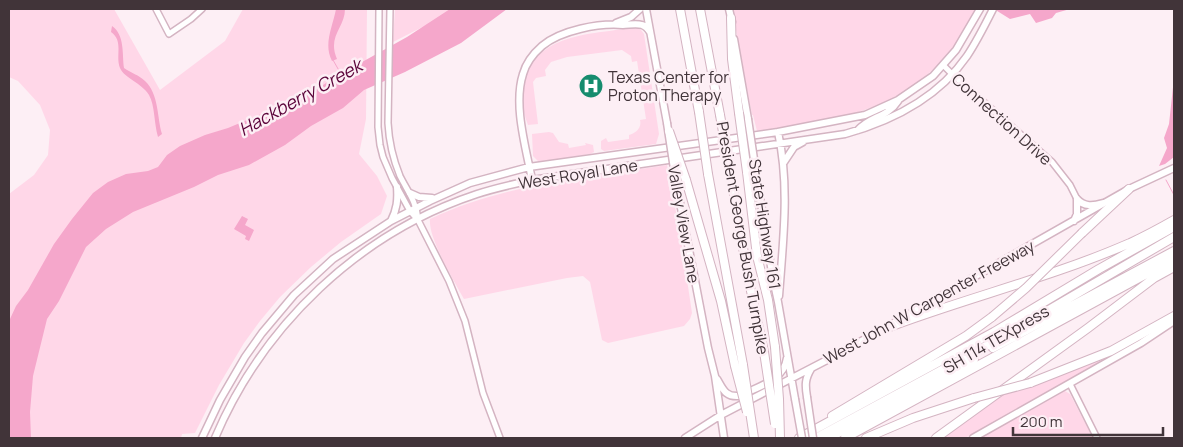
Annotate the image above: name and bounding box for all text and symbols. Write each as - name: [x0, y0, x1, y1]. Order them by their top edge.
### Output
- water label: Hackberry Creek: [234, 52, 369, 141]
- place label: Texas Center for Proton Therapy: [608, 66, 729, 106]
- street label: Connection Drive: [947, 68, 1057, 170]
- hospital icon: Texas Center for Proton Therapy: [578, 73, 604, 99]
- street label: President George Bush Turnpike: [712, 120, 774, 356]
- street label: West Royal Lane: [517, 154, 639, 194]
- street label: State Highway 161: [744, 157, 786, 291]
- street label: Valley View Lane: [663, 163, 705, 285]
- street label: West John W Carpenter Freeway: [820, 234, 1039, 369]
- street label: SH 114 TEXpress: [939, 300, 1053, 378]
- scale bar: [1013, 404, 1163, 436]
- text: 200 m: [1020, 411, 1063, 432]

